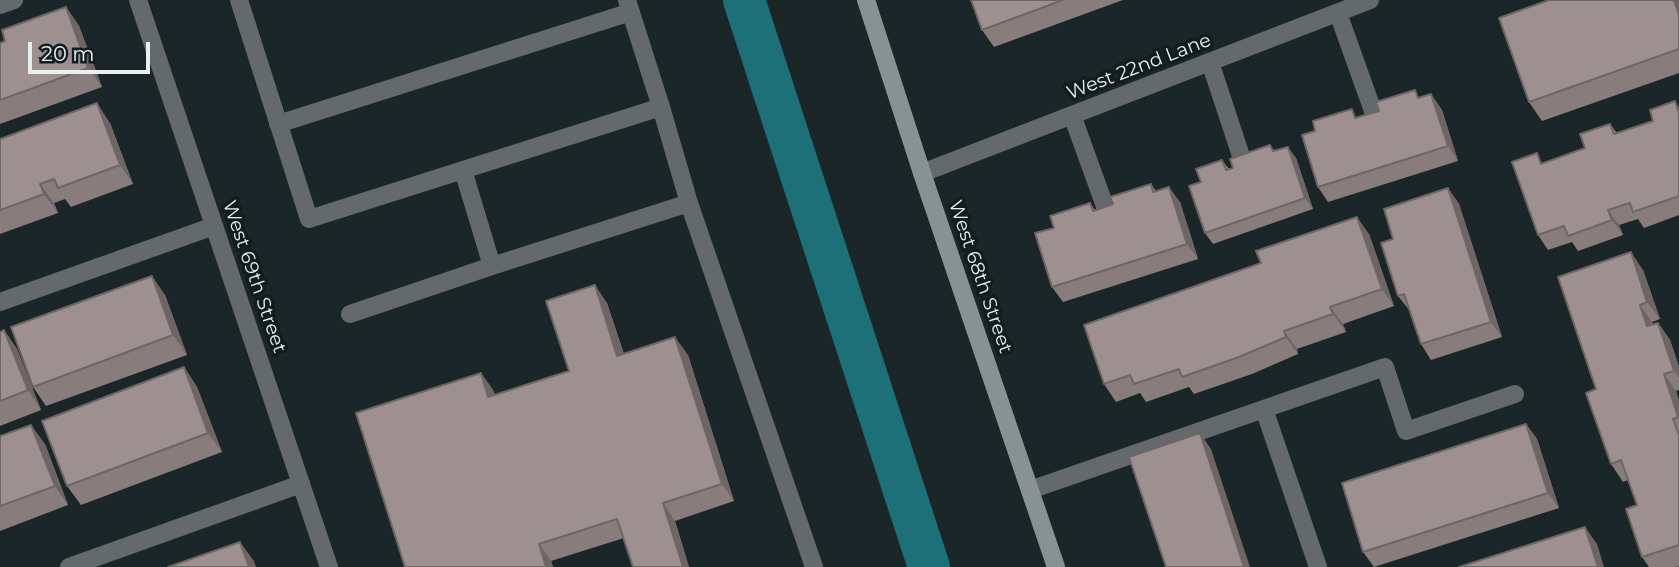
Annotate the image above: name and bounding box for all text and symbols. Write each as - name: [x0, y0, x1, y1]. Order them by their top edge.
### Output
- scale bar: [32, 28, 154, 72]
- street label: West 22nd Lane: [1064, 29, 1214, 105]
- text: 20 m: [41, 41, 95, 66]
- street label: West 69th Street: [217, 198, 291, 356]
- street label: West 68th Street: [943, 198, 1017, 356]

